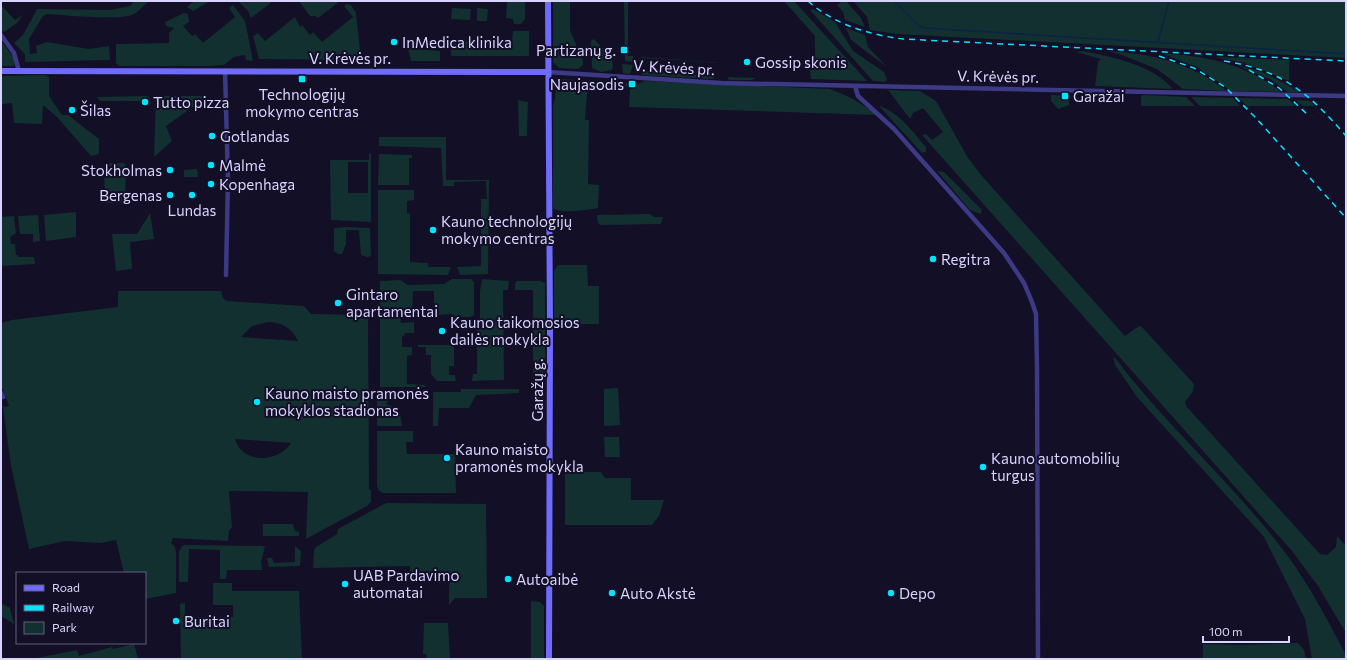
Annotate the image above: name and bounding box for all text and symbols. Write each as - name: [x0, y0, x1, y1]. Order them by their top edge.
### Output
- place label: InMedica klinika: [402, 33, 512, 51]
- marker: InMedica klinika: [389, 37, 399, 47]
- place label: Partizanų g.: [536, 41, 616, 59]
- marker: Partizanų g.: [619, 45, 629, 55]
- street label: V. Krėvės pr.: [309, 49, 391, 67]
- place label: Gossip skonis: [755, 53, 847, 71]
- street label: V. Krėvės pr.: [633, 56, 715, 78]
- marker: Gossip skonis: [742, 57, 752, 67]
- street label: V. Krėvės pr.: [957, 66, 1039, 86]
- marker: Technologijų mokymo centras: [297, 74, 307, 84]
- place label: Naujasodis: [550, 75, 624, 93]
- marker: Naujasodis: [627, 79, 637, 89]
- place label: Technologijų mokymo centras: [245, 85, 359, 120]
- place label: Garažai: [1073, 87, 1125, 105]
- marker: Garažai: [1060, 91, 1070, 101]
- place label: Tutto pizza: [153, 93, 229, 111]
- marker: Tutto pizza: [140, 97, 150, 107]
- place label: Šilas: [80, 100, 111, 119]
- marker: Šilas: [67, 105, 77, 115]
- place label: Gotlandas: [220, 127, 290, 145]
- marker: Gotlandas: [207, 131, 217, 141]
- place label: Malmė: [219, 156, 266, 174]
- marker: Malmė: [206, 160, 216, 170]
- place label: Stokholmas: [81, 161, 162, 179]
- marker: Stokholmas: [165, 165, 175, 175]
- place label: Kopenhaga: [219, 175, 295, 193]
- marker: Kopenhaga: [206, 179, 216, 189]
- place label: Bergenas: [99, 186, 162, 204]
- marker: Bergenas: [165, 190, 175, 200]
- marker: Lundas: [187, 190, 197, 200]
- place label: Lundas: [168, 201, 217, 219]
- place label: Kauno technologijų mokymo centras: [441, 212, 572, 247]
- marker: Kauno technologijų mokymo centras: [428, 225, 438, 235]
- place label: Regitra: [941, 250, 990, 268]
- marker: Regitra: [928, 254, 938, 264]
- place label: Gintaro apartamentai: [346, 285, 438, 320]
- marker: Gintaro apartamentai: [333, 298, 343, 308]
- place label: Kauno taikomosios dailės mokykla: [450, 313, 580, 348]
- marker: Kauno taikomosios dailės mokykla: [437, 326, 447, 336]
- street label: Garažų g.: [528, 359, 546, 421]
- place label: Kauno maisto pramonės mokyklos stadionas: [265, 384, 429, 419]
- marker: Kauno maisto pramonės mokyklos stadionas: [252, 397, 262, 407]
- place label: Kauno maisto pramonės mokykla: [455, 440, 584, 475]
- place label: Kauno automobilių turgus: [991, 449, 1120, 484]
- marker: Kauno maisto pramonės mokykla: [442, 453, 452, 463]
- marker: Kauno automobilių turgus: [978, 462, 988, 472]
- place label: UAB Pardavimo automatai: [353, 566, 459, 601]
- place label: Autoaibė: [516, 570, 578, 588]
- legend: [16, 572, 146, 644]
- marker: Autoaibė: [503, 574, 513, 584]
- marker: UAB Pardavimo automatai: [340, 579, 350, 589]
- text: Road: [52, 580, 80, 594]
- place label: Auto Akstė: [620, 584, 696, 602]
- place label: Depo: [899, 584, 936, 602]
- marker: Auto Akstė: [607, 588, 617, 598]
- marker: Depo: [886, 588, 896, 598]
- text: Railway: [52, 600, 94, 614]
- place label: Buritai: [184, 612, 230, 630]
- marker: Buritai: [171, 616, 181, 626]
- scale bar: [1203, 618, 1289, 644]
- text: Park: [52, 620, 78, 634]
- text: 100 m: [1209, 624, 1243, 638]

